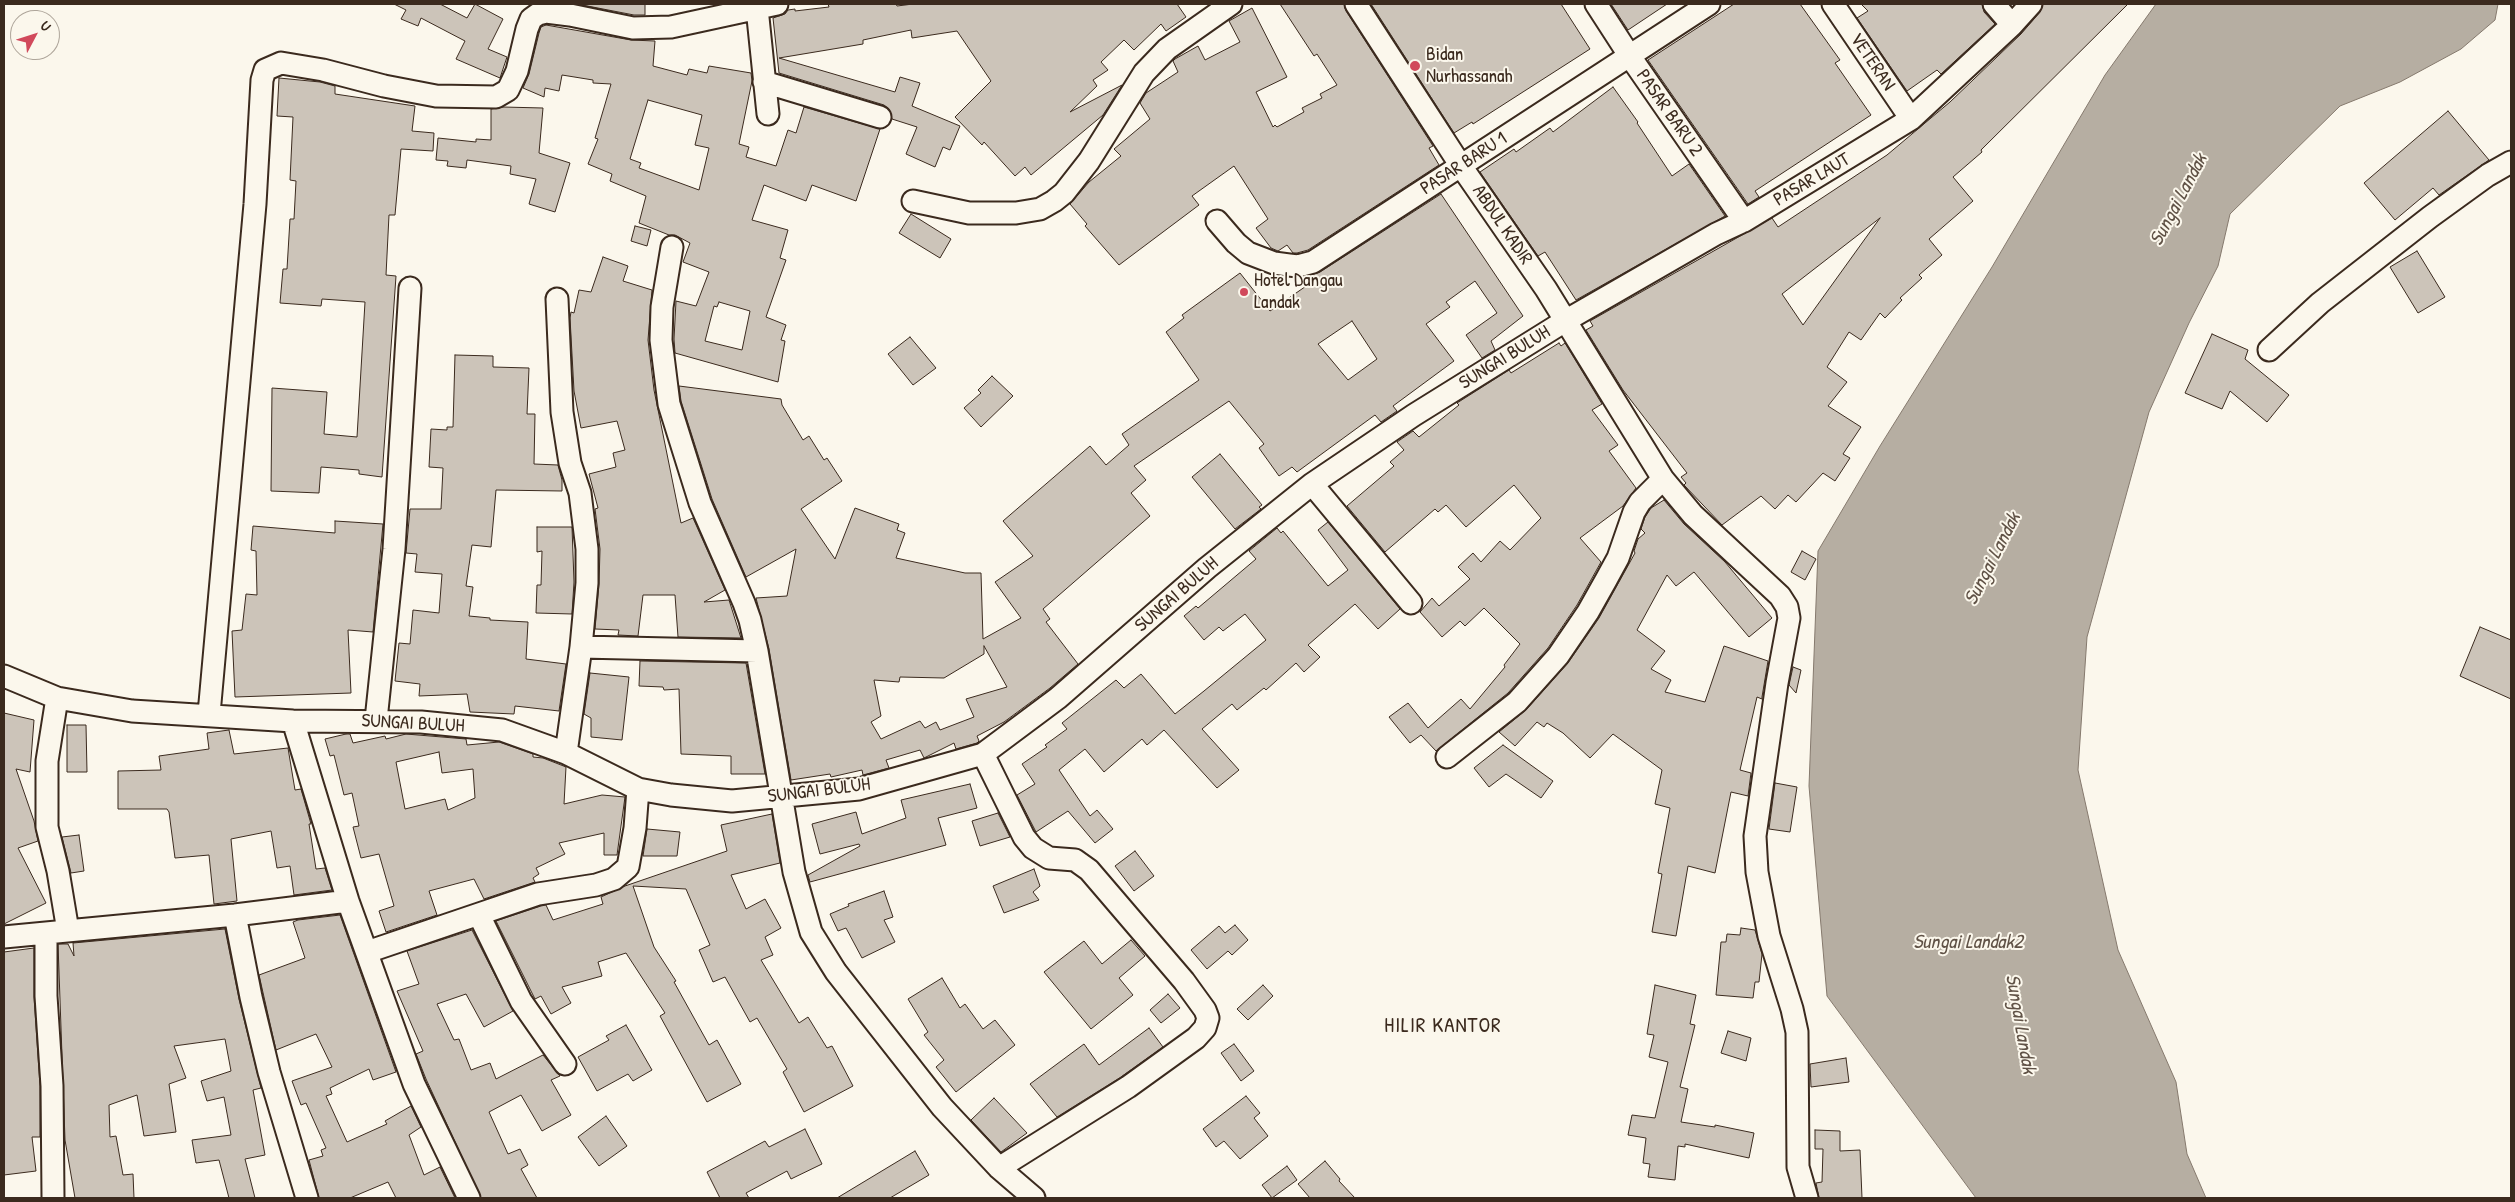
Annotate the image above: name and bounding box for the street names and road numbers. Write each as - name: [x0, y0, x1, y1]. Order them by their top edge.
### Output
- street label: VETERAN: [1845, 29, 1899, 95]
- street label: PASAR BARU 2: [1631, 65, 1707, 161]
- street label: PASAR BARU 1: [1416, 128, 1512, 200]
- street label: PASAR LAUT: [1770, 148, 1854, 212]
- street label: ABDUL KADIR: [1467, 181, 1537, 269]
- street label: SUNGAI BULUH: [1455, 321, 1555, 395]
- street label: SUNGAI BULUH: [1131, 553, 1223, 637]
- street label: SUNGAI BULUH: [361, 710, 465, 738]
- street label: SUNGAI BULUH: [766, 773, 872, 809]

